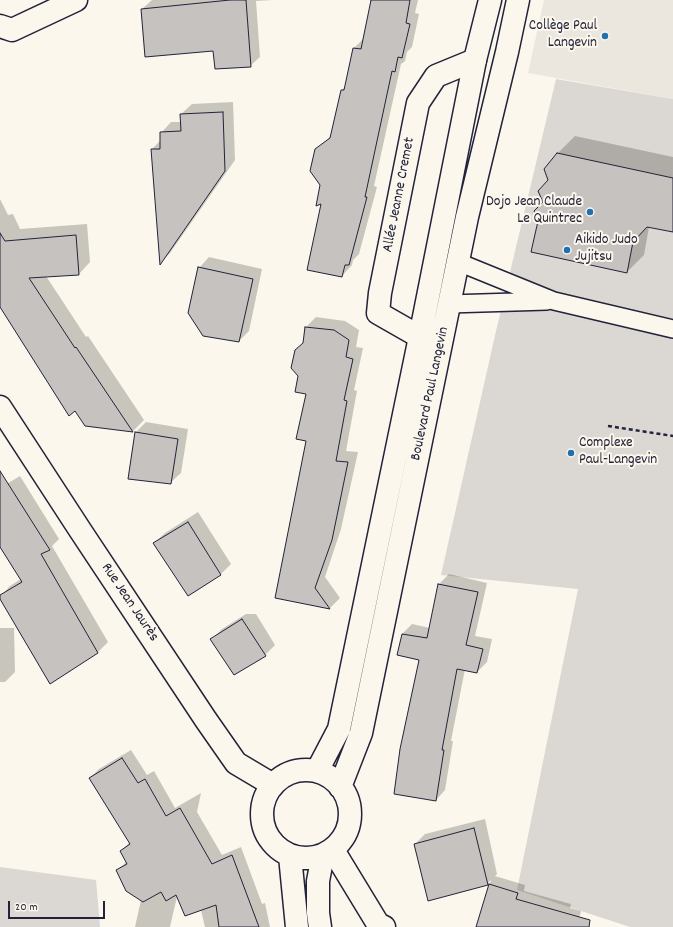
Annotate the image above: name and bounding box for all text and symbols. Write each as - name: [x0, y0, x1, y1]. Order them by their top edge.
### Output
- place label: Collège Paul Langevin: [529, 18, 597, 53]
- marker: Collège Paul Langevin: [600, 31, 610, 41]
- street label: Allée Jeanne Cremet: [380, 136, 420, 254]
- place label: Dojo Jean Claude Le Quintrec: [486, 194, 582, 229]
- marker: Dojo Jean Claude Le Quintrec: [585, 207, 595, 217]
- place label: Aikido Judo Jujitsu: [575, 232, 638, 267]
- marker: Aikido Judo Jujitsu: [562, 245, 572, 255]
- street label: Boulevard Paul Langevin: [408, 325, 454, 463]
- place label: Complexe Paul-Langevin: [579, 435, 657, 470]
- marker: Complexe Paul-Langevin: [566, 448, 576, 458]
- street label: Rue Jean Jaurès: [96, 560, 162, 646]
- scale bar: [10, 893, 107, 919]
- text: 20 m: [15, 899, 38, 916]

